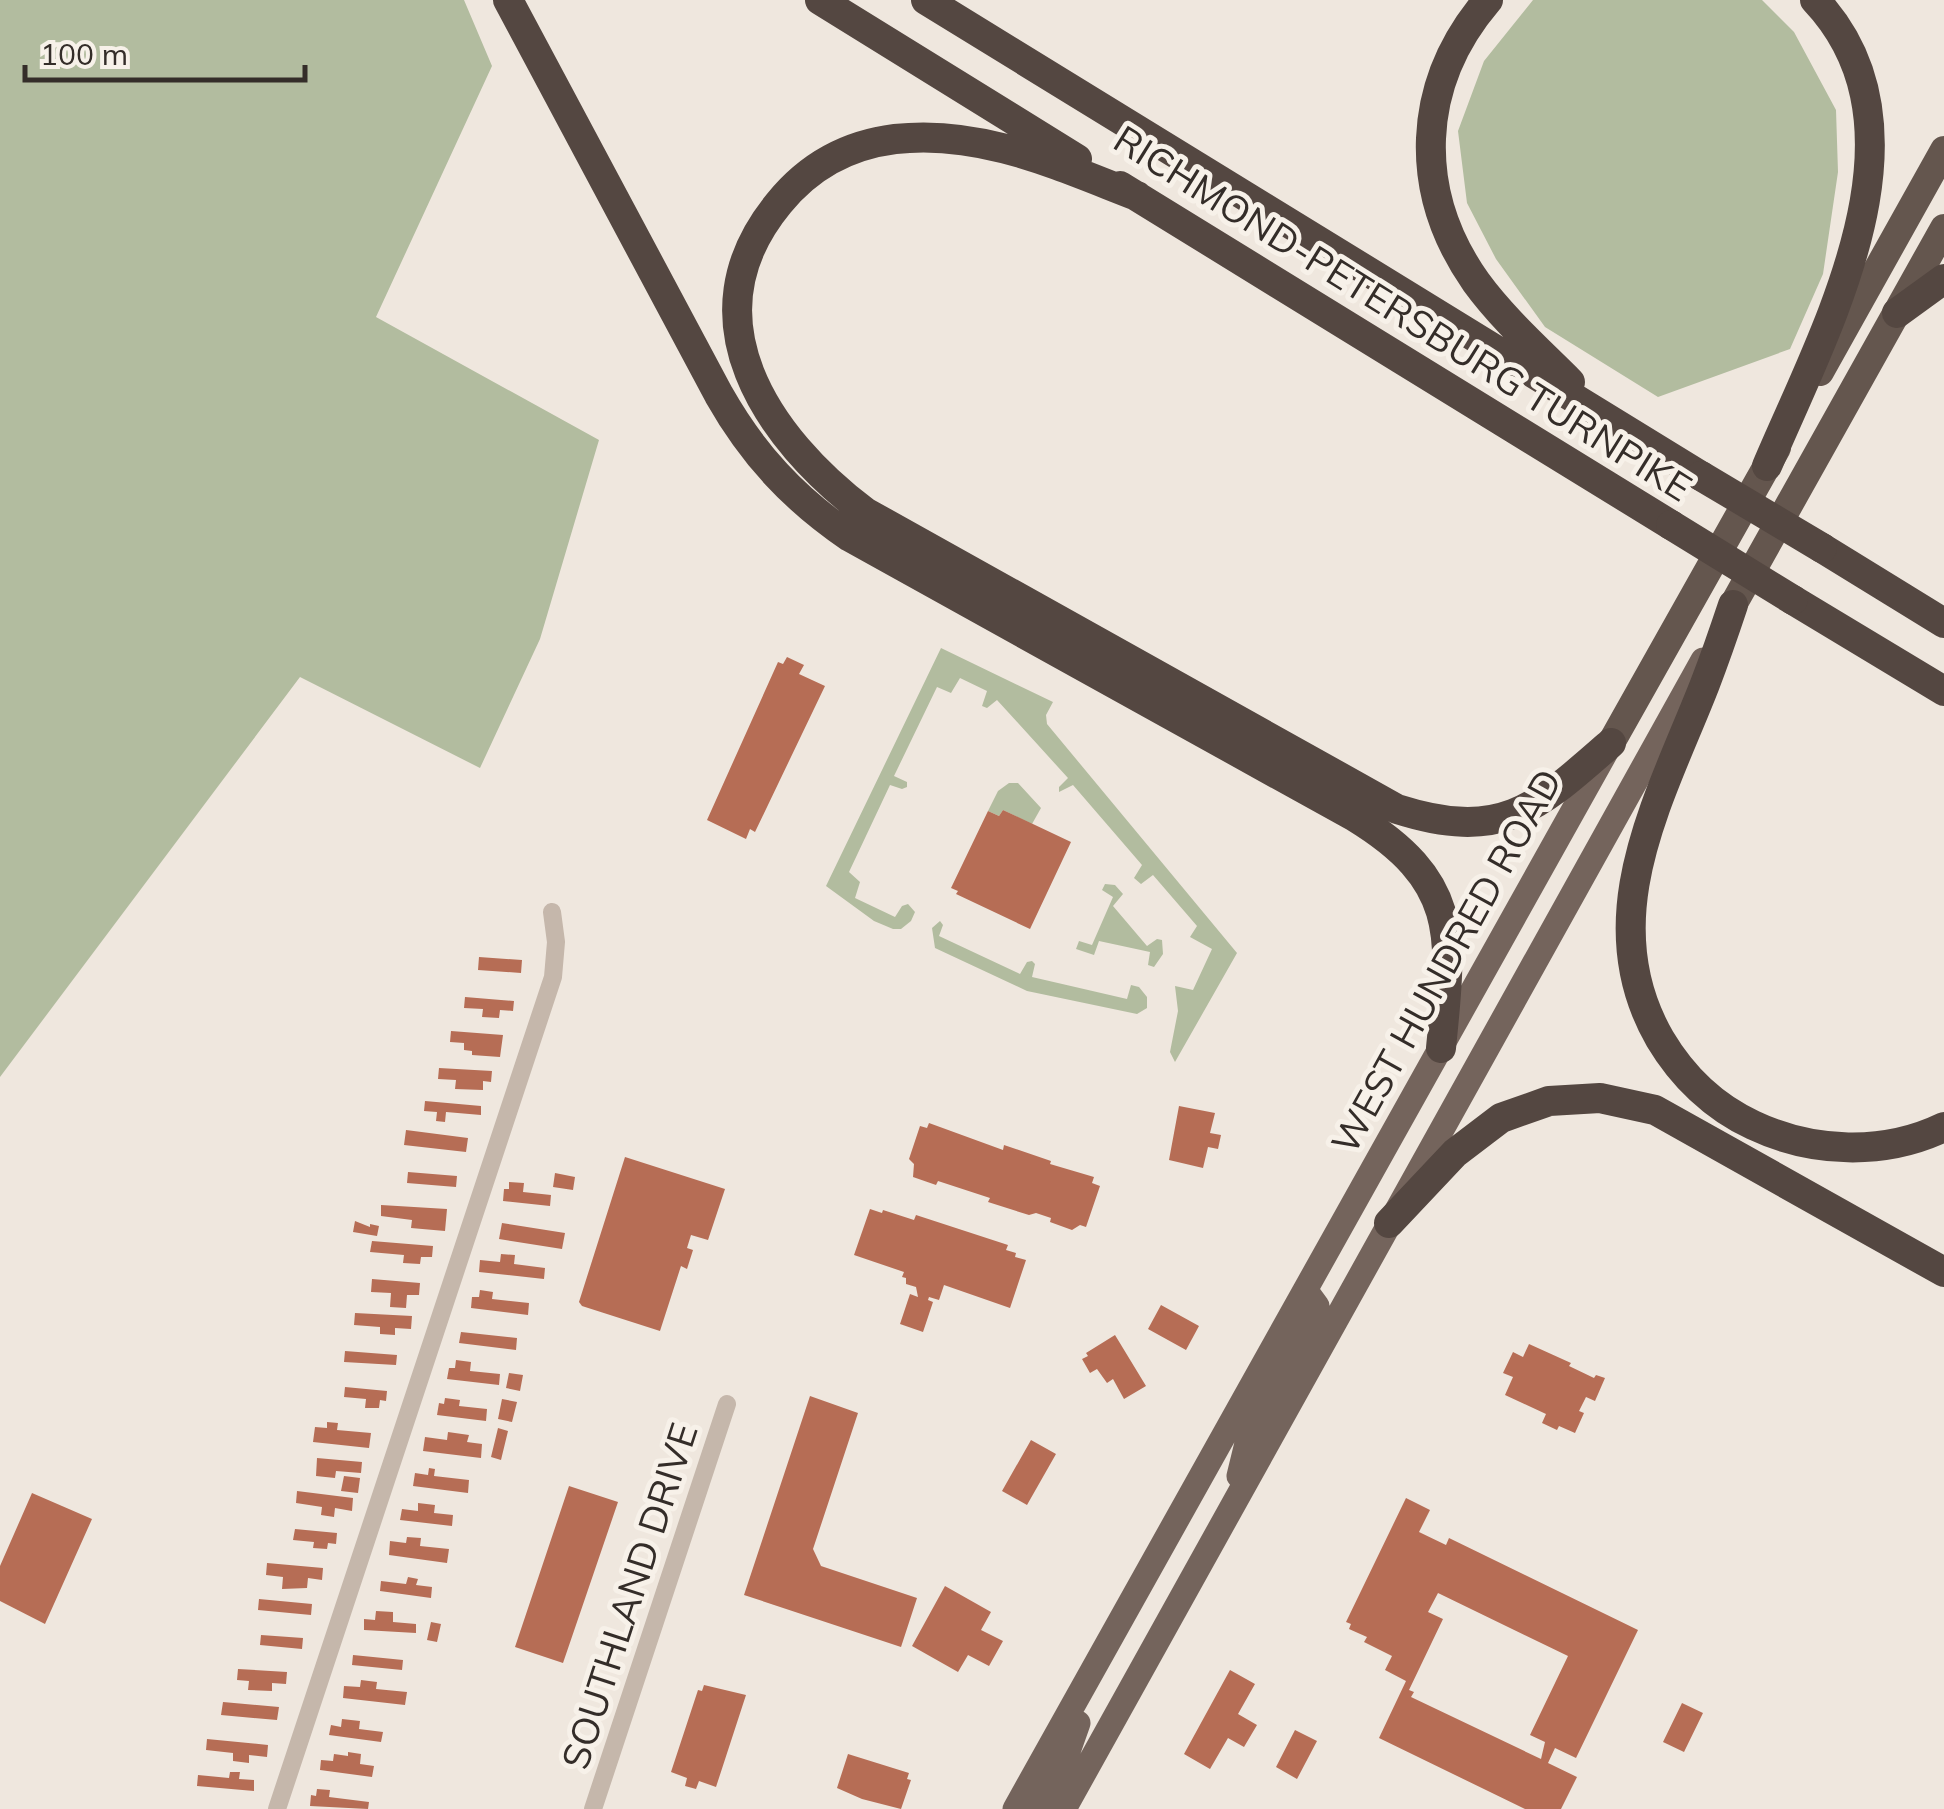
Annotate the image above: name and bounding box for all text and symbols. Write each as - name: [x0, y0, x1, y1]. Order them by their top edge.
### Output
- scale bar: [25, 20, 305, 82]
- text: 100 m: [40, 35, 128, 73]
- street label: RICHMOND-PETERSBURG TURNPIKE: [1105, 115, 1701, 511]
- street label: WEST HUNDRED ROAD: [1320, 760, 1572, 1162]
- street label: SOUTHLAND DRIVE: [550, 1417, 708, 1775]

